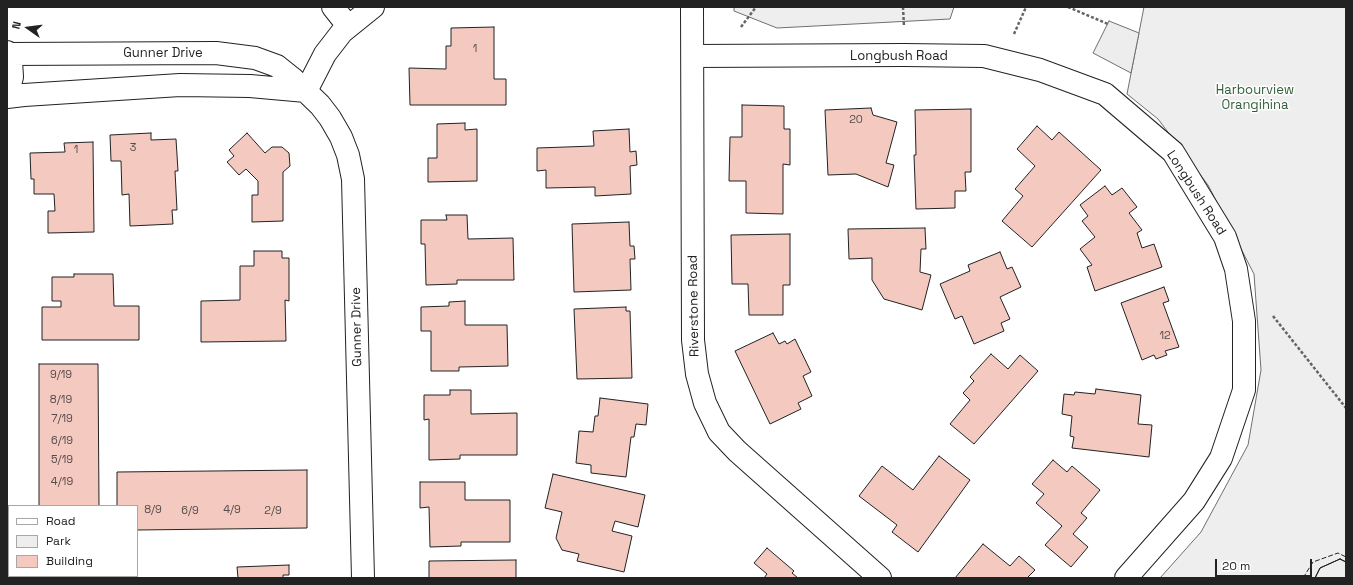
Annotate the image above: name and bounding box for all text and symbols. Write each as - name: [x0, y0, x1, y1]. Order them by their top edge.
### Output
- north arrow: [8, 8, 48, 48]
- text: N: [9, 20, 24, 30]
- house number: 1: [473, 42, 477, 56]
- street label: Gunner Drive: [123, 45, 203, 61]
- street label: Longbush Road: [850, 48, 948, 64]
- park label: Harbourview Orangihina: [1216, 82, 1294, 113]
- house number: 20: [849, 113, 863, 127]
- house number: 3: [130, 141, 136, 155]
- house number: 1: [74, 143, 78, 157]
- street label: Longbush Road: [1163, 148, 1229, 238]
- street label: Riverstone Road: [685, 255, 703, 357]
- street label: Gunner Drive: [349, 287, 365, 367]
- house number: 12: [1159, 329, 1171, 343]
- house number: 9/19: [50, 368, 72, 382]
- house number: 8/19: [50, 393, 72, 407]
- house number: 7/19: [51, 412, 73, 426]
- house number: 6/19: [51, 434, 73, 448]
- house number: 5/19: [51, 453, 73, 467]
- house number: 4/19: [51, 475, 73, 489]
- house number: 8/9: [144, 503, 162, 517]
- house number: 4/9: [223, 503, 241, 517]
- house number: 6/9: [181, 504, 199, 518]
- house number: 2/9: [264, 504, 282, 518]
- legend: [8, 505, 138, 577]
- text: Road: [46, 513, 75, 529]
- text: Park: [46, 533, 71, 549]
- scale bar: [1217, 551, 1314, 577]
- text: Building: [46, 553, 93, 569]
- text: 20 m: [1222, 558, 1250, 574]

